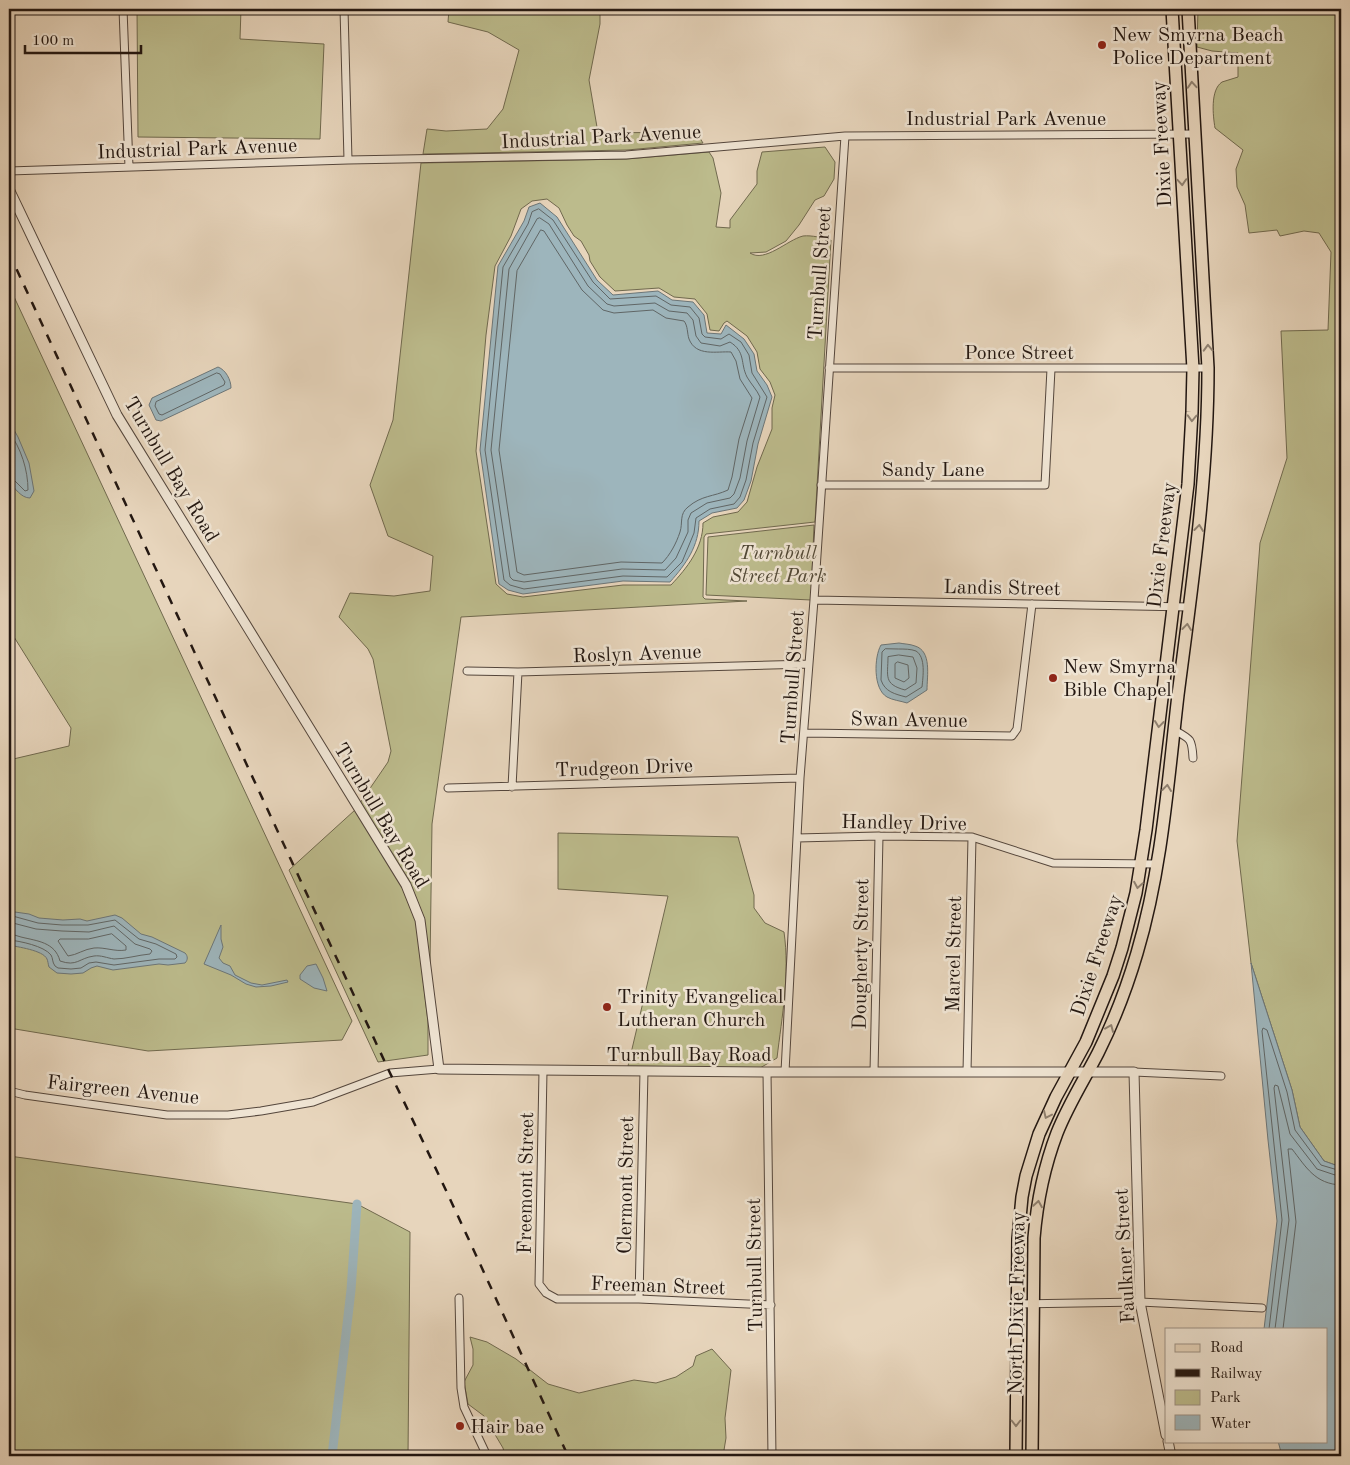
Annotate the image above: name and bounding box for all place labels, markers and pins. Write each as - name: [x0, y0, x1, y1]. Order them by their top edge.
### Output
- place label: New Smyrna Beach Police Department: [1112, 26, 1284, 69]
- marker: New Smyrna Beach Police Department: [1096, 39, 1108, 51]
- place label: New Smyrna Bible Chapel: [1063, 658, 1177, 701]
- marker: New Smyrna Bible Chapel: [1047, 672, 1059, 684]
- place label: Trinity Evangelical Lutheran Church: [617, 988, 784, 1031]
- marker: Trinity Evangelical Lutheran Church: [601, 1001, 613, 1013]
- place label: Hair bae: [470, 1418, 544, 1438]
- marker: Hair bae: [454, 1420, 466, 1432]

